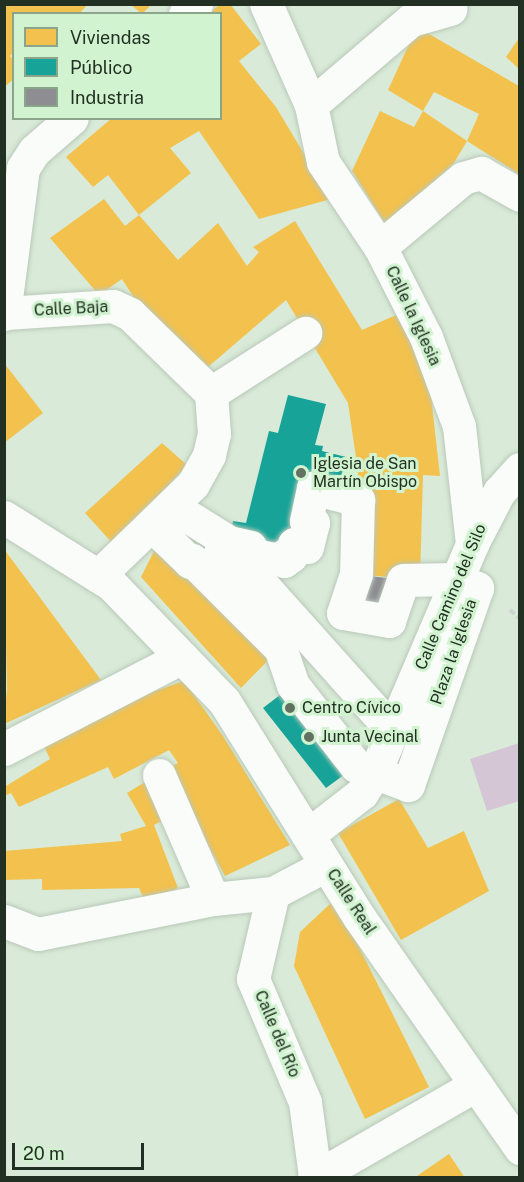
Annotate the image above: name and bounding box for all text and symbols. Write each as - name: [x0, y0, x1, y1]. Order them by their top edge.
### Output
- legend: [12, 12, 222, 120]
- text: Viviendas: [70, 27, 150, 48]
- text: Público: [70, 57, 132, 78]
- text: Industria: [70, 87, 144, 108]
- street label: Calle la Iglesia: [381, 263, 445, 369]
- street label: Calle Baja: [33, 297, 109, 321]
- place label: Iglesia de San Martín Obispo: [313, 454, 417, 492]
- marker: Iglesia de San Martín Obispo: [294, 466, 308, 480]
- street label: Calle Camino del Silo: [411, 521, 491, 673]
- street label: Plaza la Iglesia: [427, 597, 481, 707]
- place label: Centro Cívico: [302, 698, 401, 718]
- marker: Centro Cívico: [283, 701, 297, 715]
- place label: Junta Vecinal: [321, 727, 419, 747]
- marker: Junta Vecinal: [302, 730, 316, 744]
- street label: Calle Real: [323, 865, 379, 939]
- street label: Calle del Río: [250, 988, 304, 1080]
- scale bar: [15, 1131, 147, 1169]
- text: 20 m: [23, 1143, 65, 1164]

